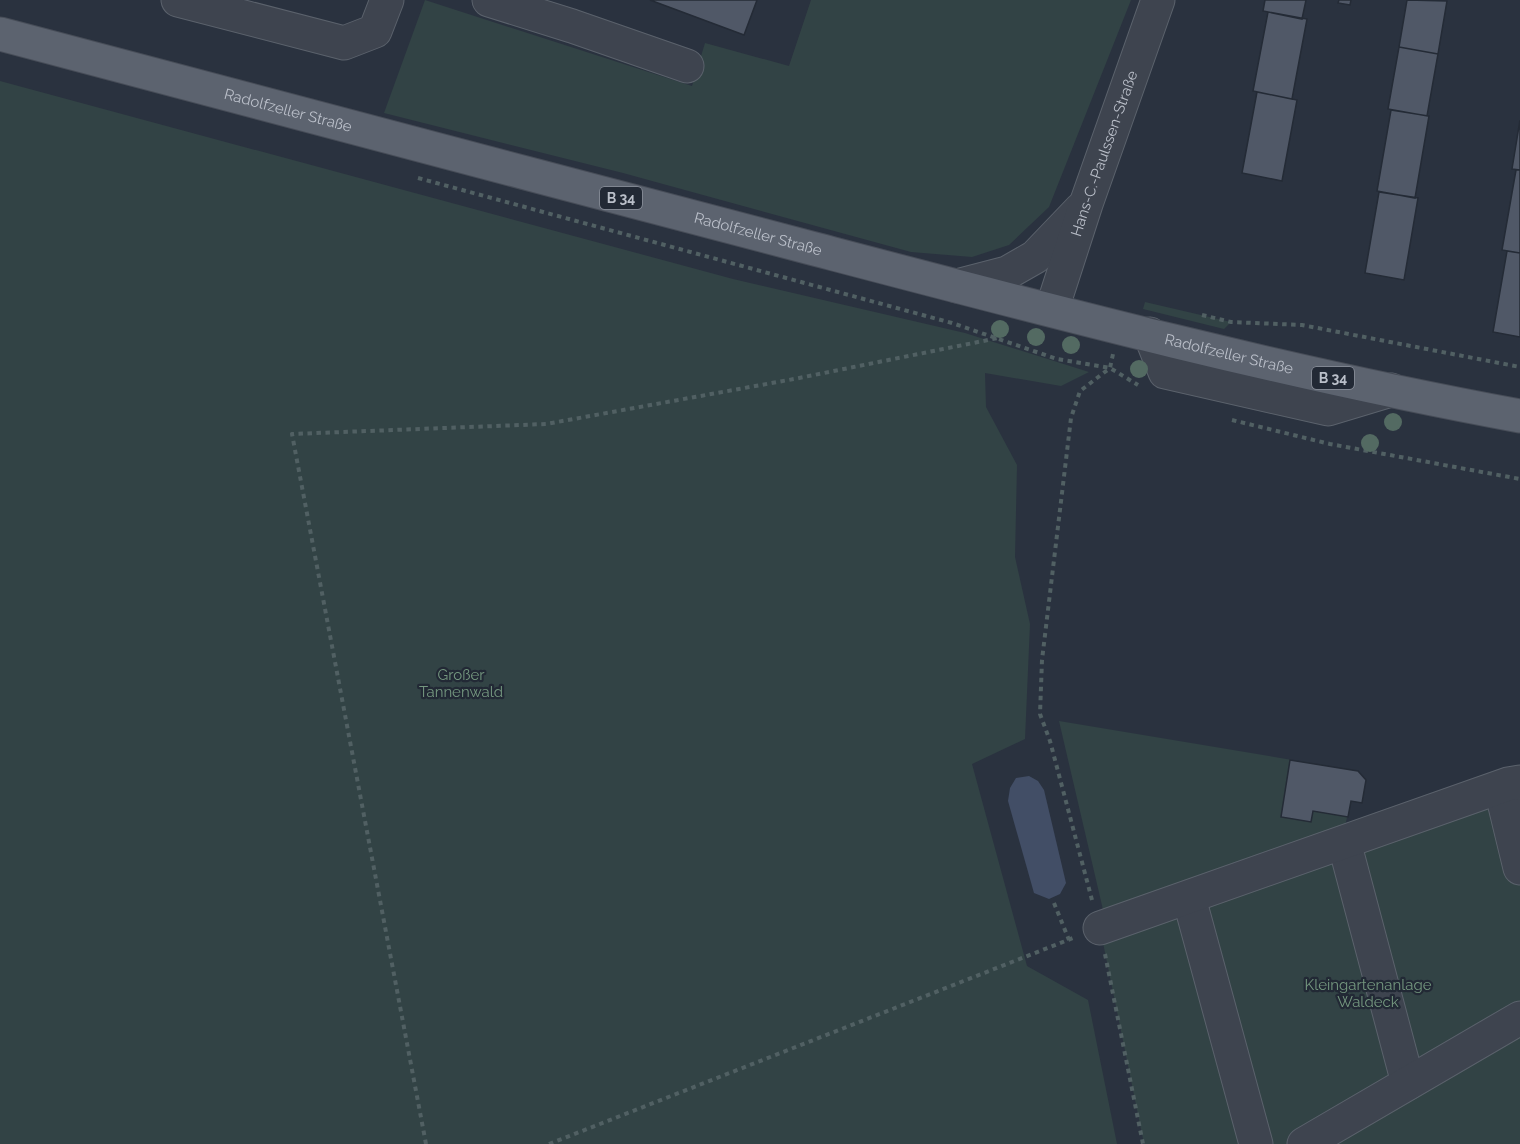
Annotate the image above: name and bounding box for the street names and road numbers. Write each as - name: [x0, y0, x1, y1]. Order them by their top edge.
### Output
- street label: Hans-C.-Paulssen-Straße: [1067, 68, 1141, 239]
- street label: Radolfzeller Straße: [222, 85, 354, 136]
- road number: B 34: [600, 187, 642, 209]
- street label: Radolfzeller Straße: [692, 209, 824, 260]
- street label: Radolfzeller Straße: [1163, 330, 1295, 378]
- road number: B 34: [1312, 367, 1354, 389]

